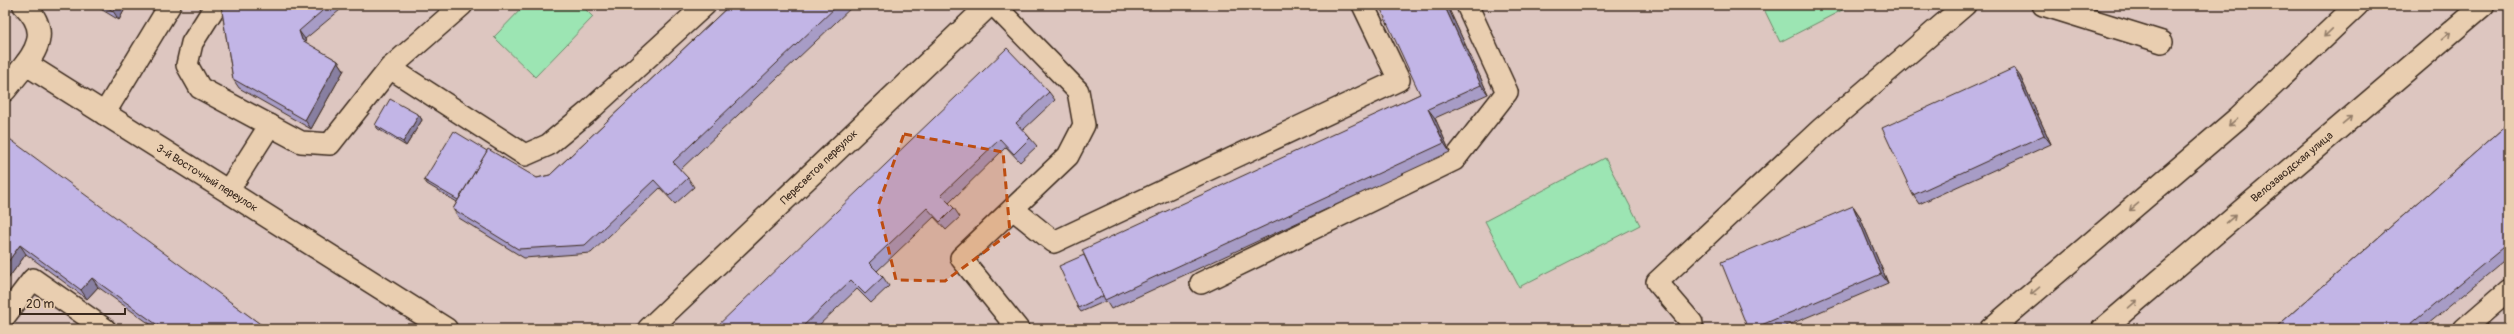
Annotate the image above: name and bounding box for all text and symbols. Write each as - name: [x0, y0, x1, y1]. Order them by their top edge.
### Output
- one-way arrow: [2323, 28, 2333, 38]
- one-way arrow: [2440, 32, 2451, 41]
- one-way arrow: [2341, 116, 2352, 125]
- one-way arrow: [2228, 118, 2239, 127]
- street label: Пересветов переулок: [778, 127, 860, 207]
- street label: Велозаводская улица: [2248, 129, 2336, 205]
- street label: 3-й Восточный переулок: [154, 142, 260, 215]
- one-way arrow: [2129, 202, 2140, 211]
- one-way arrow: [2226, 214, 2237, 223]
- one-way arrow: [2031, 286, 2041, 295]
- scale bar: [20, 290, 125, 316]
- text: 20 m: [26, 297, 55, 312]
- one-way arrow: [2127, 299, 2138, 308]

